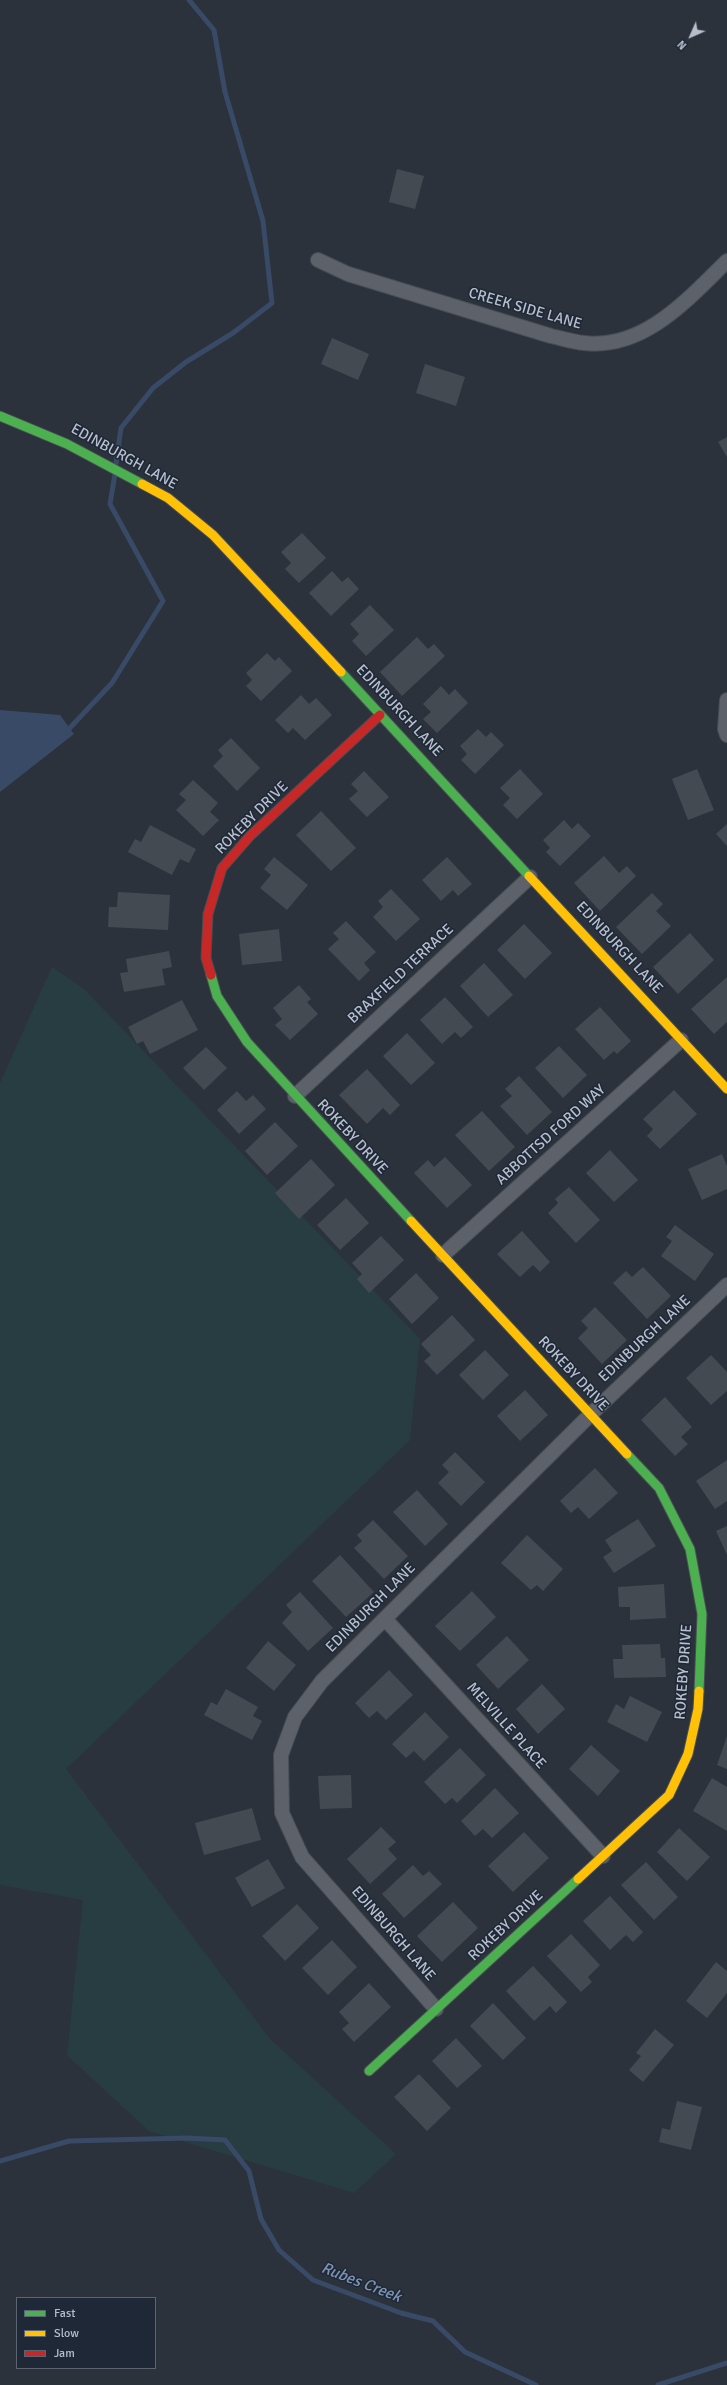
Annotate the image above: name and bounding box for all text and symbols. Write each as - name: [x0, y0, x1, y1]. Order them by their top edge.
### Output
- north arrow: [671, 16, 711, 56]
- text: N: [675, 38, 689, 52]
- street label: CREEK SIDE LANE: [466, 284, 584, 334]
- street label: EDINBURGH LANE: [67, 420, 181, 494]
- street label: EDINBURGH LANE: [352, 661, 446, 761]
- street label: ROKEBY DRIVE: [212, 778, 292, 858]
- street label: EDINBURGH LANE: [572, 898, 666, 998]
- street label: BRAXFIELD TERRACE: [344, 920, 458, 1028]
- street label: ABBOTTSD FORD WAY: [493, 1081, 609, 1189]
- street label: ROKEBY DRIVE: [313, 1096, 391, 1178]
- street label: EDINBURGH LANE: [595, 1292, 695, 1386]
- street label: ROKEBY DRIVE: [534, 1333, 612, 1415]
- street label: EDINBURGH LANE: [322, 1559, 420, 1657]
- street label: ROKEBY DRIVE: [672, 1624, 696, 1720]
- street label: MELVILLE PLACE: [463, 1679, 549, 1773]
- street label: EDINBURGH LANE: [347, 1883, 439, 1985]
- street label: ROKEBY DRIVE: [465, 1887, 547, 1965]
- water label: Rubes Creek: [318, 2259, 404, 2307]
- legend: [16, 2297, 156, 2369]
- text: Fast: [54, 2306, 75, 2321]
- text: Slow: [54, 2326, 79, 2341]
- text: Jam: [54, 2346, 75, 2361]

